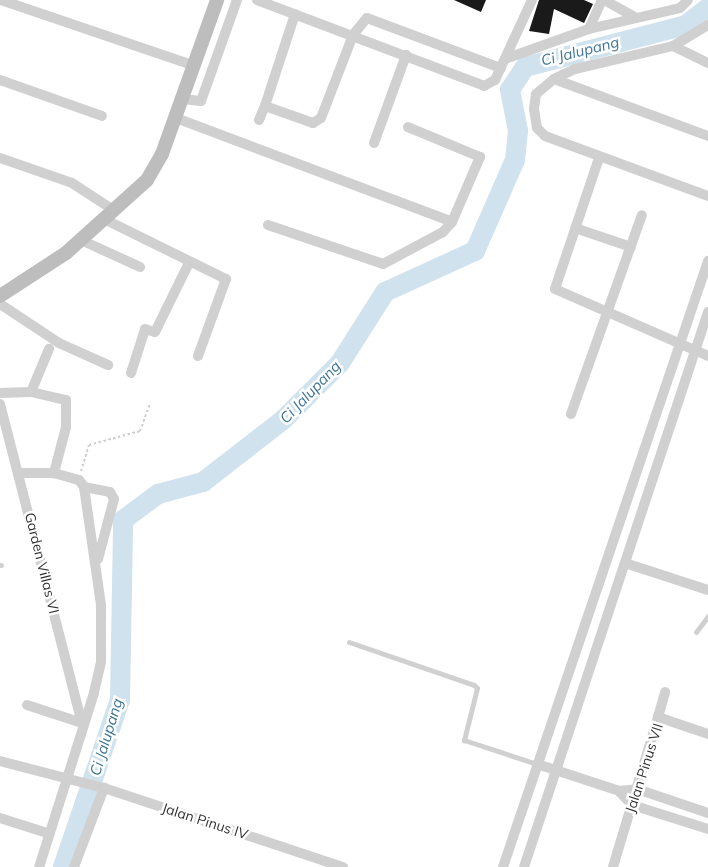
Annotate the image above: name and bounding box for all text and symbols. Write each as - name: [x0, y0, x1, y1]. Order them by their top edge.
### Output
- water label: Ci Jalupang: [539, 33, 621, 69]
- water label: Ci Jalupang: [276, 357, 344, 427]
- street label: Garden Villas VI: [21, 511, 63, 615]
- water label: Ci Jalupang: [86, 696, 126, 778]
- street label: Jalan Pinus VII: [622, 721, 666, 815]
- street label: Jalan Pinus IV: [160, 799, 250, 843]

